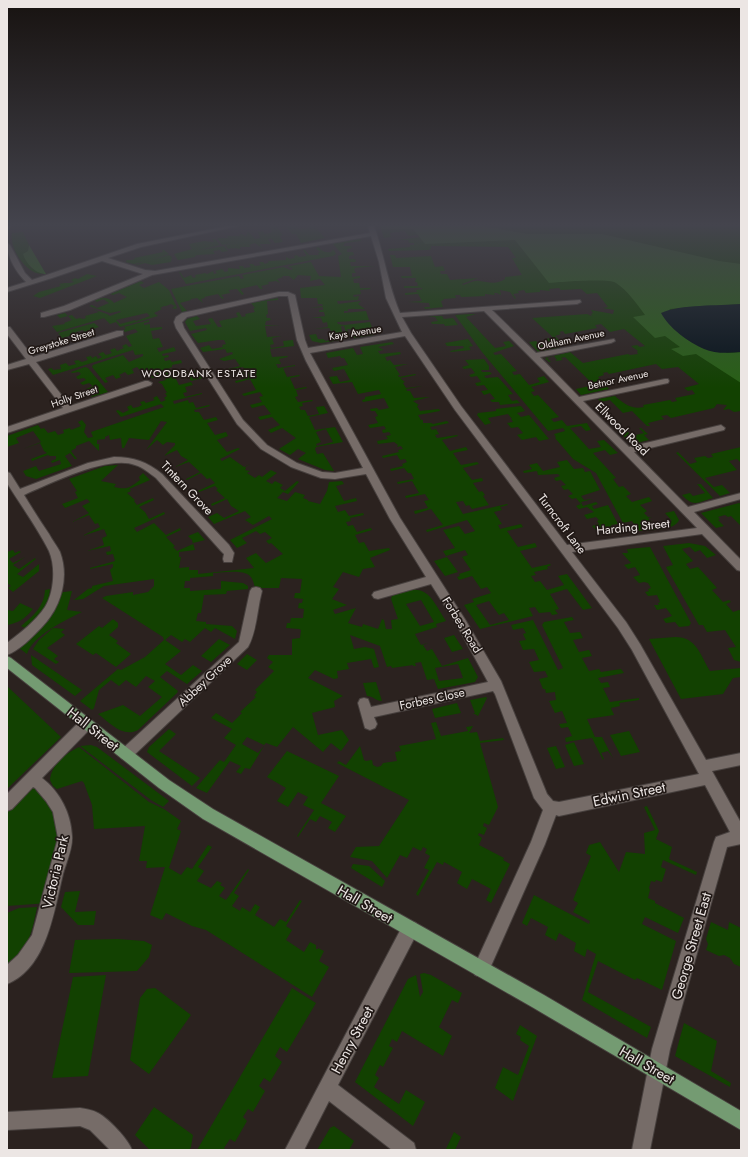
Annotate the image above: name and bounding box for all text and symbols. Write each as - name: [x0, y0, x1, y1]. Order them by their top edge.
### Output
- street label: Kays Avenue: [328, 321, 382, 344]
- street label: Greystoke Street: [26, 324, 97, 359]
- street label: Oldham Avenue: [536, 325, 606, 354]
- district label: WOODBANK ESTATE: [141, 365, 257, 381]
- street label: Betnor Avenue: [587, 366, 650, 393]
- street label: Holly Street: [49, 381, 100, 411]
- street label: Ellwood Road: [591, 398, 653, 460]
- street label: Tintern Grove: [157, 457, 217, 519]
- street label: Turncroft Lane: [533, 490, 591, 558]
- street label: Harding Street: [595, 514, 671, 540]
- street label: Forbes Road: [438, 593, 486, 657]
- street label: Abbey Grove: [174, 651, 236, 711]
- street label: Forbes Close: [398, 683, 466, 715]
- street label: Hall Street: [63, 702, 124, 756]
- street label: Edwin Street: [591, 776, 668, 811]
- street label: Victoria Park: [37, 832, 73, 911]
- street label: Hall Street: [334, 880, 397, 928]
- street label: George Street East: [666, 889, 716, 1002]
- street label: Henry Street: [326, 1002, 378, 1077]
- street label: Hall Street: [616, 1041, 679, 1089]

